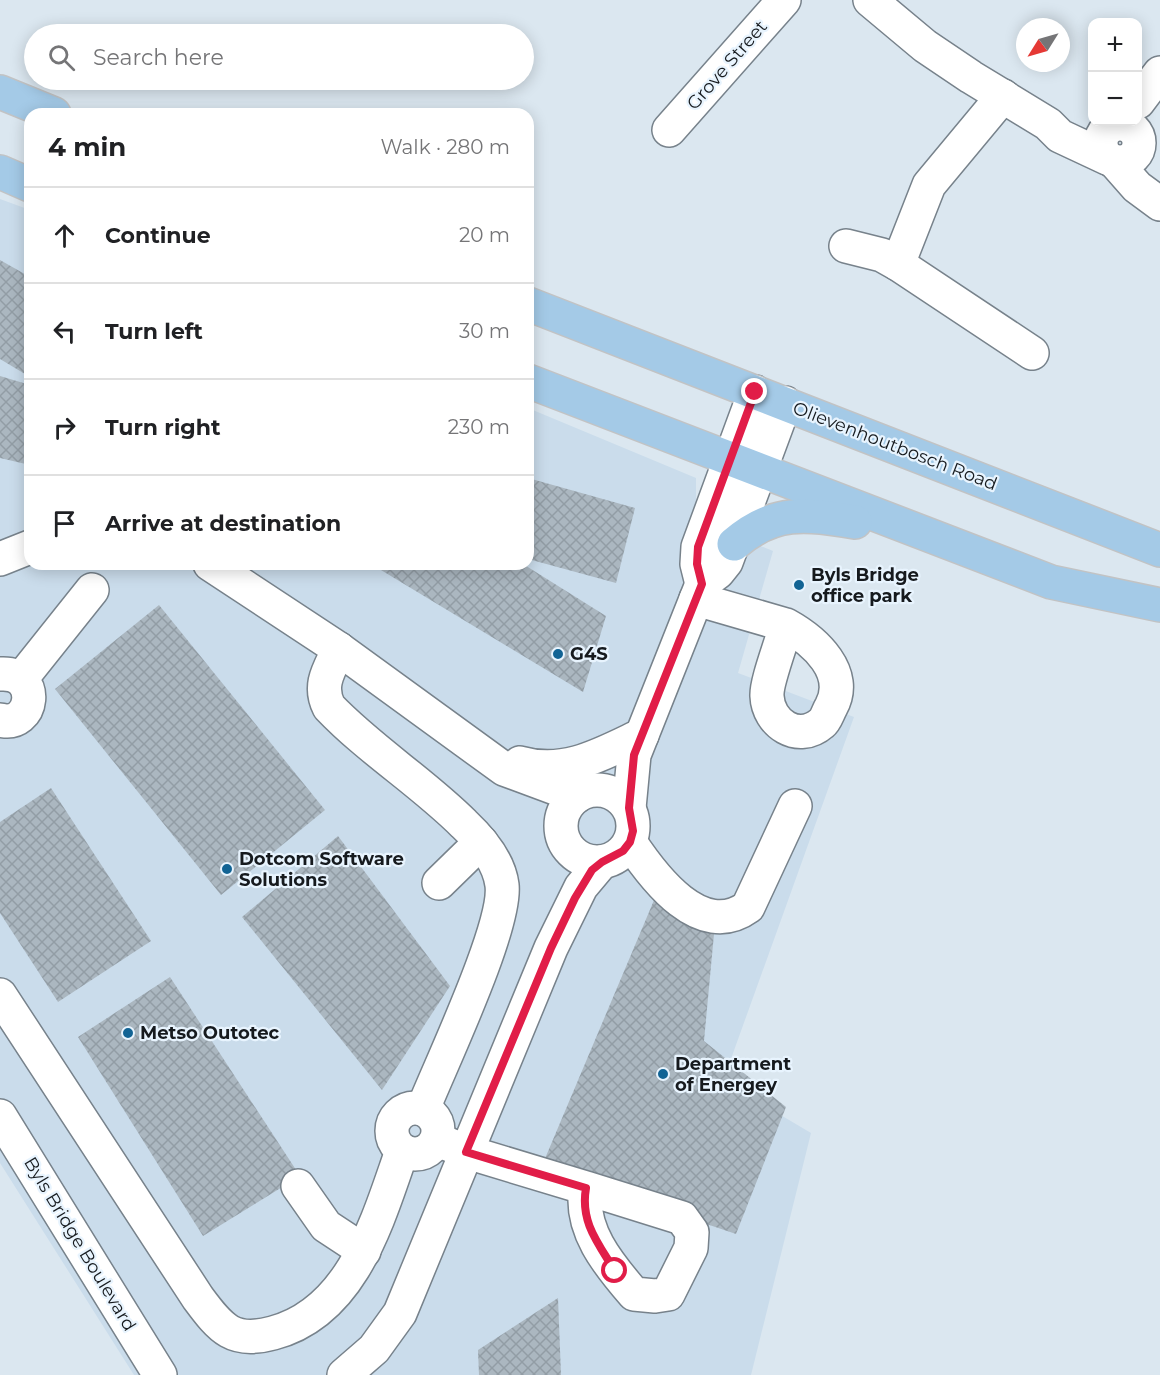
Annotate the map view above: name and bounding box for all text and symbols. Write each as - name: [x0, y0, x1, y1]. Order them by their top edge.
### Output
- street label: Grove Street: [682, 16, 772, 114]
- north arrow: [1016, 18, 1070, 72]
- map controls: [1088, 18, 1142, 126]
- button: +: [1088, 18, 1142, 72]
- search box: [24, 24, 534, 90]
- icon: search: [45, 41, 78, 74]
- text: Search here: [93, 44, 224, 71]
- button: −: [1088, 72, 1142, 126]
- text: 4 min: [48, 131, 126, 163]
- text: Walk · 280 m: [380, 135, 510, 159]
- icon: ahead: [48, 219, 81, 252]
- text: Continue: [105, 222, 211, 249]
- text: 20 m: [459, 223, 510, 247]
- icon: left: [48, 315, 81, 348]
- text: Turn left: [105, 318, 203, 345]
- text: 30 m: [459, 319, 510, 343]
- route end: [741, 378, 767, 404]
- street label: Olievenhoutbosch Road: [790, 397, 1000, 495]
- icon: right: [48, 411, 81, 444]
- text: Turn right: [105, 414, 220, 441]
- text: 230 m: [448, 415, 510, 439]
- icon: arrive: [48, 507, 81, 540]
- text: Arrive at destination: [105, 510, 341, 537]
- place label: Byls Bridge office park: [811, 564, 919, 607]
- marker: Byls Bridge office park: [792, 578, 806, 592]
- place label: G4S: [570, 643, 608, 665]
- marker: G4S: [551, 647, 565, 661]
- place label: Dotcom Software Solutions: [239, 848, 404, 891]
- marker: Dotcom Software Solutions: [220, 862, 234, 876]
- place label: Metso Outotec: [140, 1022, 280, 1044]
- marker: Metso Outotec: [121, 1026, 135, 1040]
- place label: Department of Energey: [675, 1053, 791, 1096]
- marker: Department of Energey: [656, 1067, 670, 1081]
- street label: Byls Bridge Boulevard: [19, 1153, 141, 1335]
- route start: [601, 1257, 627, 1283]

